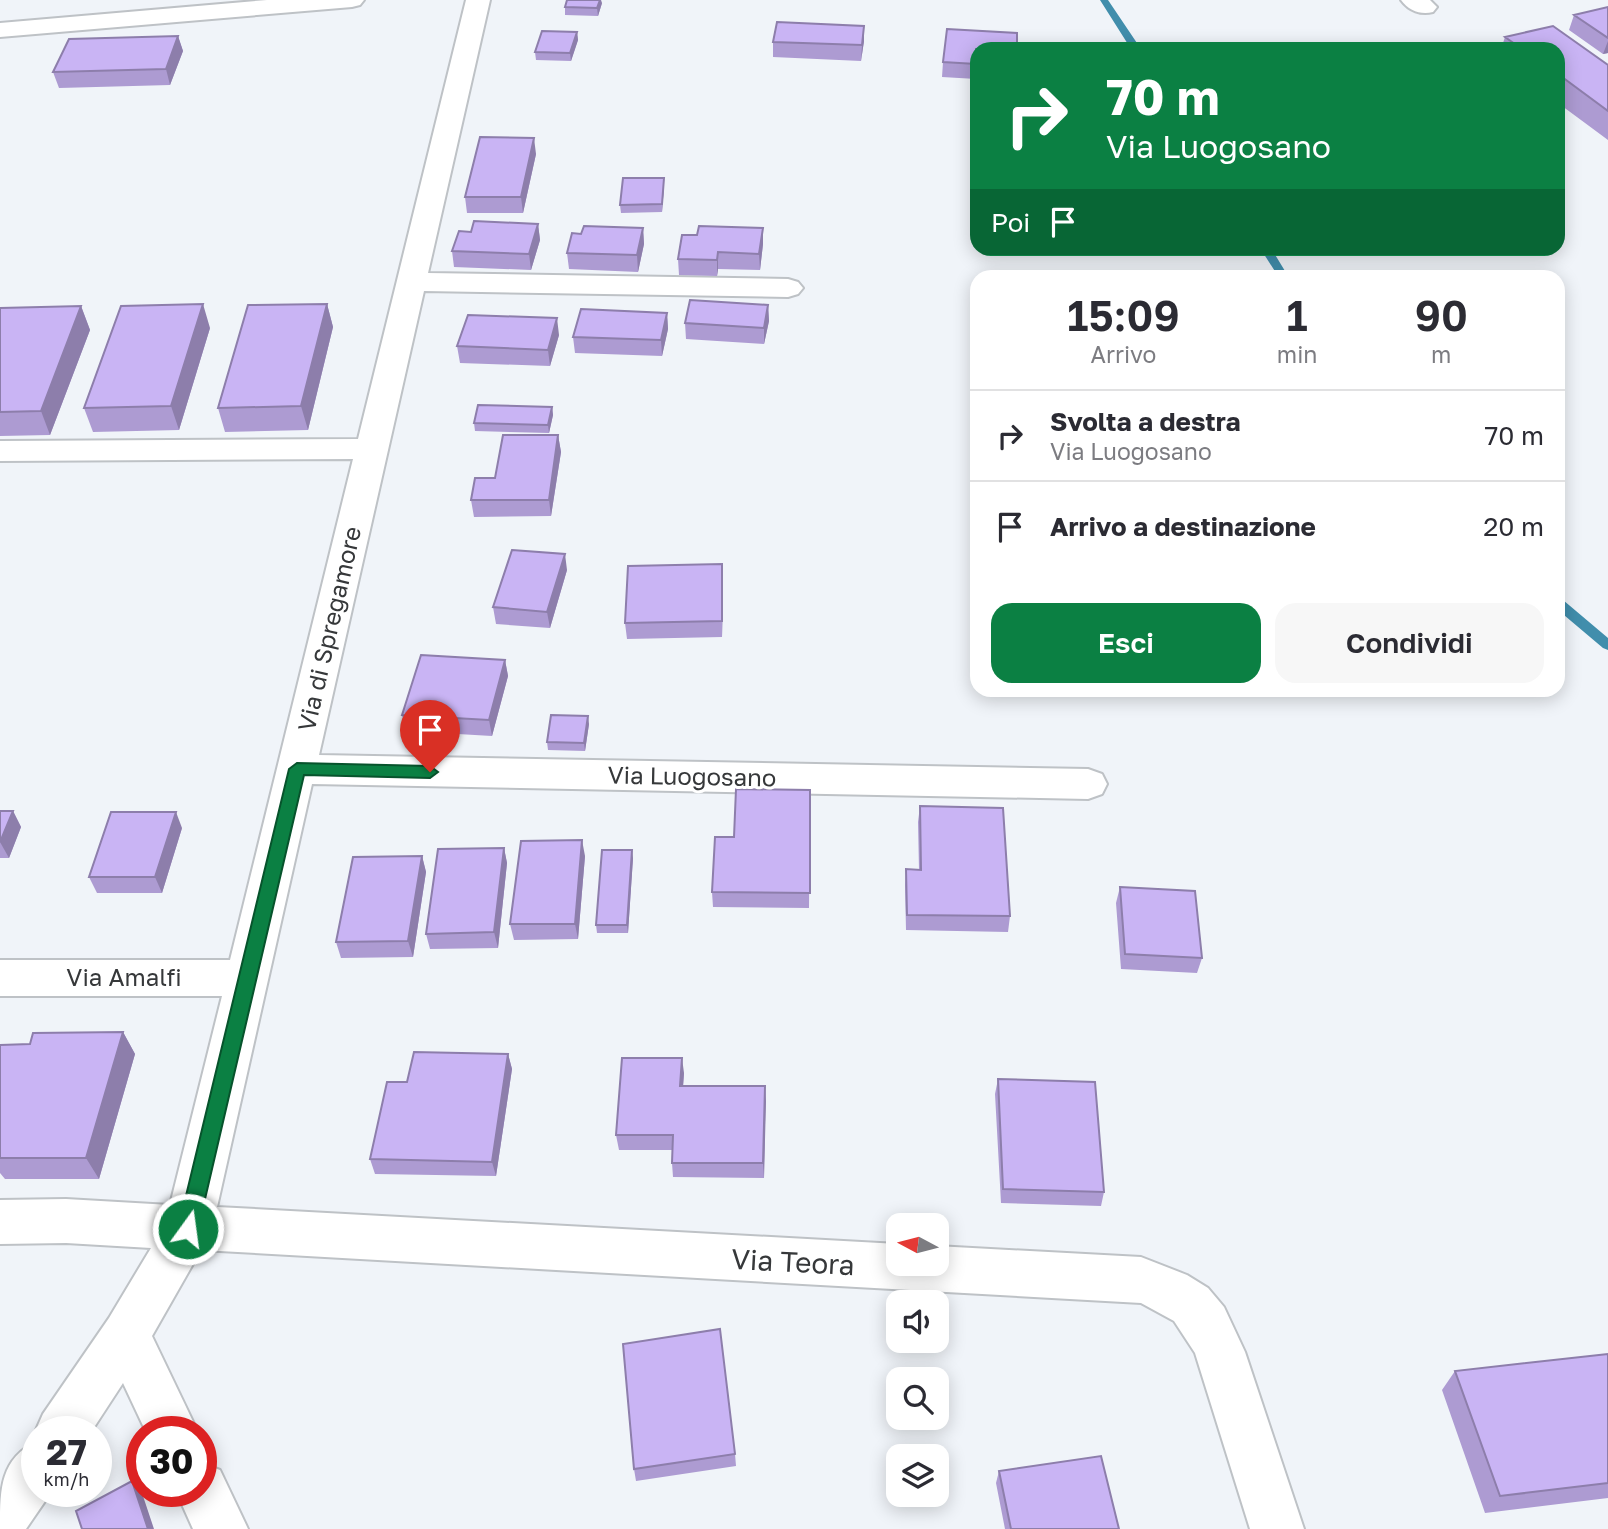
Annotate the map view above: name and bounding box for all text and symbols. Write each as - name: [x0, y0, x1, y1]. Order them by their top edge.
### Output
- text: 70 m: [1106, 67, 1220, 126]
- icon: right: [991, 70, 1082, 161]
- text: Via Luogosano: [1106, 127, 1331, 165]
- icon: arrive: [1044, 203, 1082, 241]
- text: Poi: [991, 207, 1030, 238]
- text: 15:09: [1067, 290, 1180, 340]
- text: 1: [1287, 290, 1308, 340]
- text: 90: [1415, 290, 1468, 340]
- text: Arrivo: [1091, 340, 1156, 368]
- text: min: [1277, 340, 1318, 368]
- text: m: [1431, 340, 1451, 368]
- text: Svolta a destra: [1050, 406, 1241, 437]
- icon: right: [991, 417, 1029, 455]
- text: 70 m: [1485, 420, 1544, 451]
- text: Via Luogosano: [1050, 437, 1212, 465]
- icon: arrive: [991, 508, 1029, 546]
- text: Arrivo a destinazione: [1050, 511, 1316, 542]
- text: 20 m: [1483, 511, 1544, 542]
- street label: Via di Spregamore: [291, 523, 366, 734]
- button: Esci: [991, 603, 1261, 683]
- button: Condividi: [1275, 603, 1544, 683]
- pin: [400, 700, 460, 772]
- icon: arrive: [411, 711, 449, 749]
- street label: Via Luogosano: [607, 760, 777, 791]
- street label: Via Amalfi: [66, 962, 182, 991]
- position arrow: [151, 1192, 225, 1266]
- north arrow: [886, 1213, 948, 1276]
- map controls: [886, 1213, 949, 1507]
- street label: Via Teora: [731, 1242, 856, 1281]
- button: sound: [886, 1290, 949, 1353]
- button: search: [886, 1367, 949, 1430]
- speed limit sign: 30: [126, 1416, 217, 1507]
- text: 27: [46, 1431, 87, 1473]
- button: layers: [886, 1444, 949, 1507]
- text: km/h: [44, 1468, 89, 1490]

